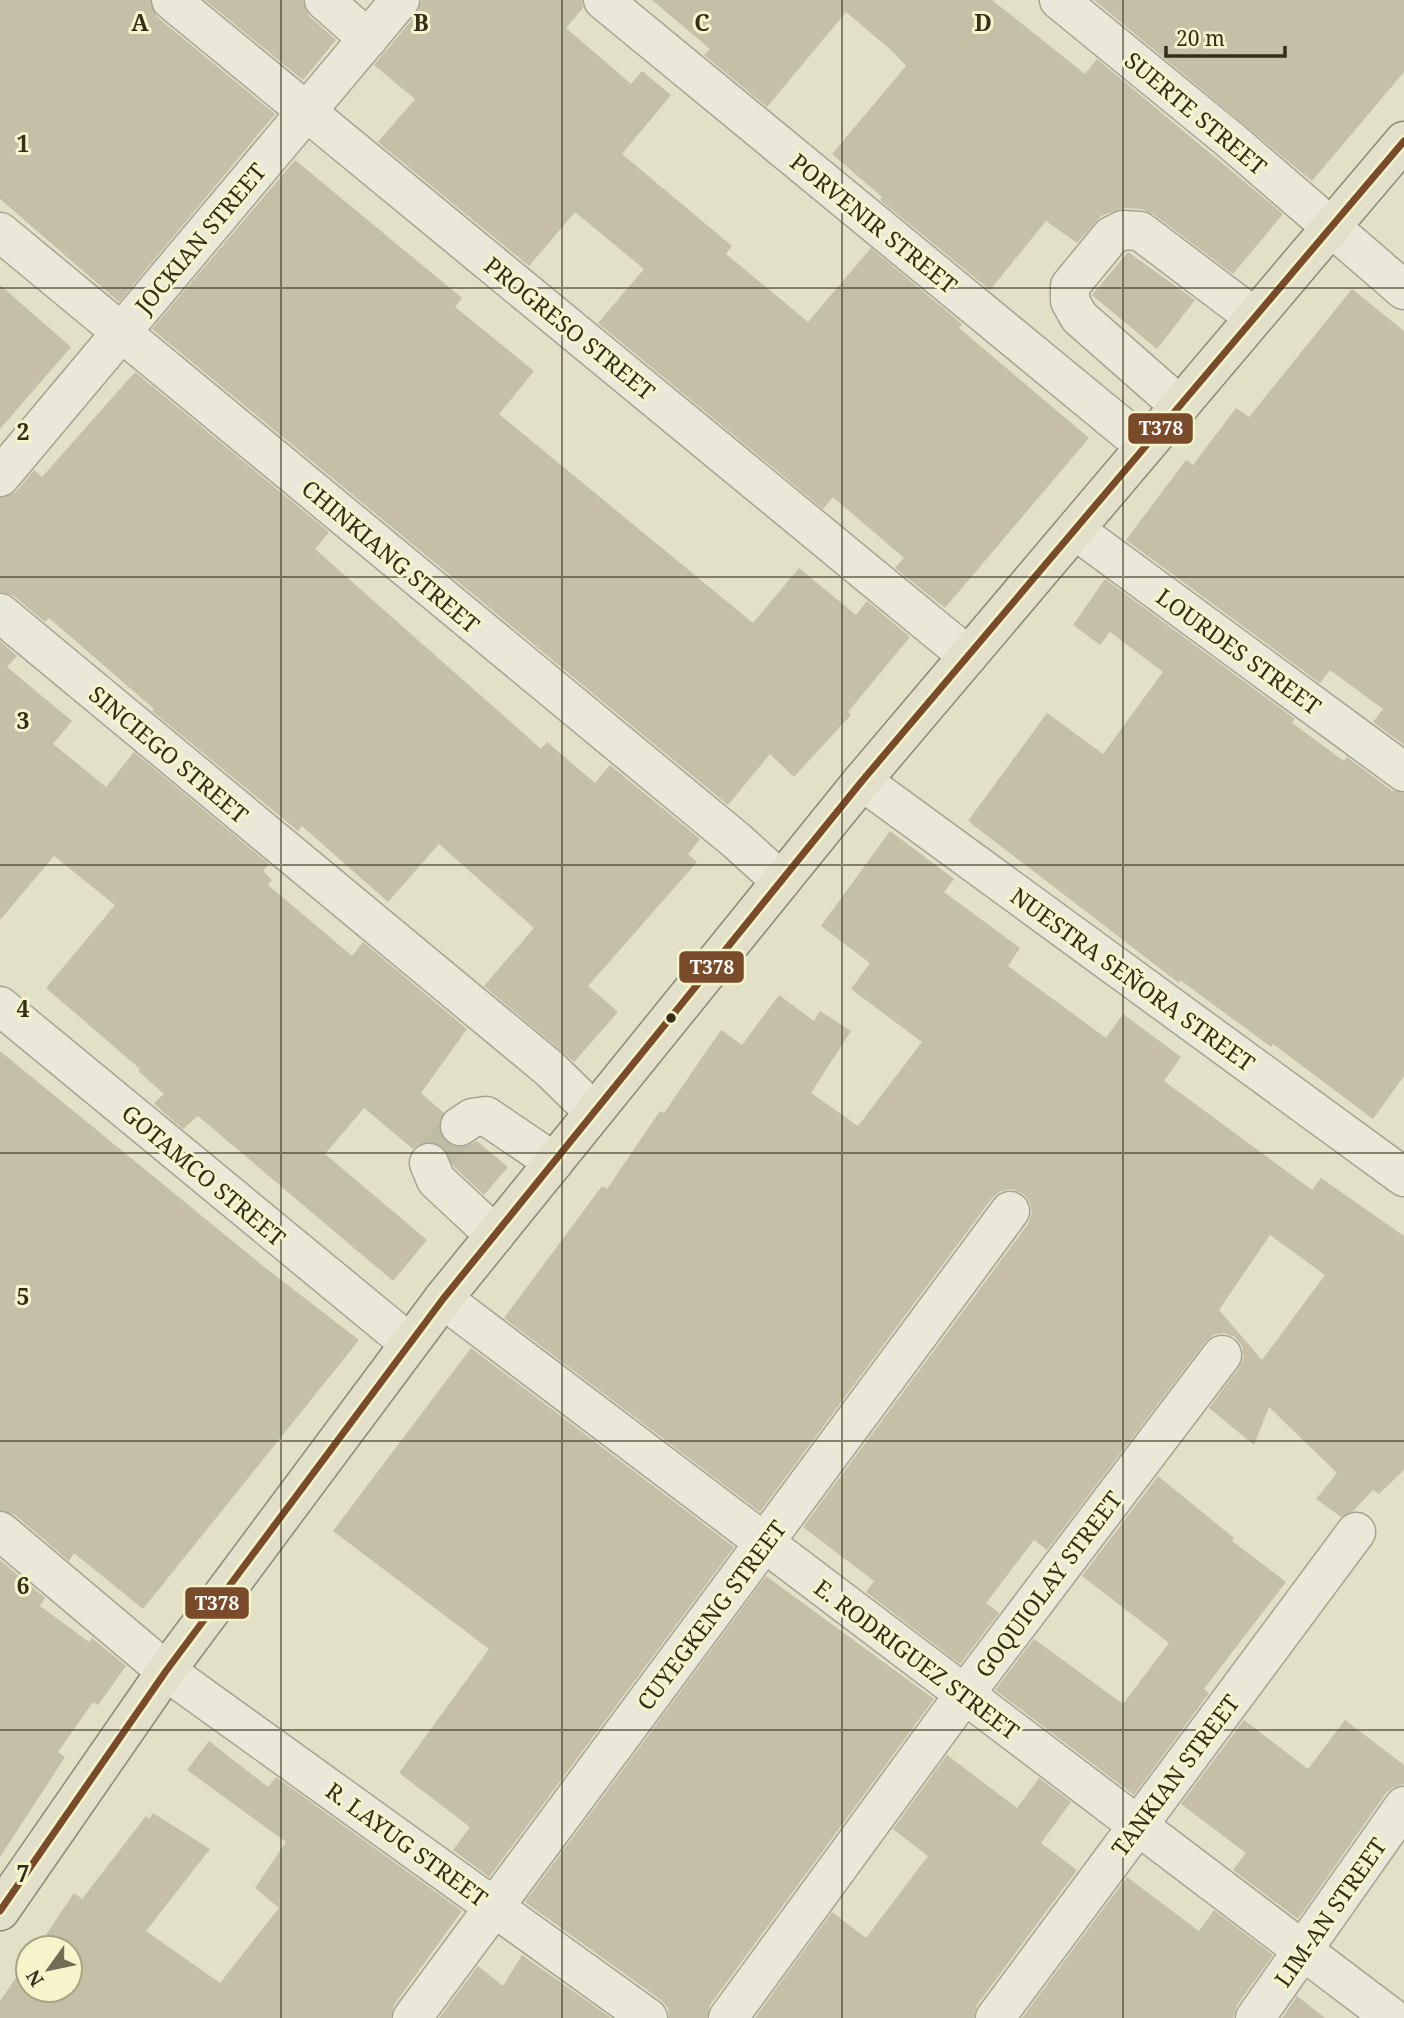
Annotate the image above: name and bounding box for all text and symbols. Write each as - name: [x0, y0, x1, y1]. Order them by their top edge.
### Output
- text: A: [131, 6, 149, 38]
- text: B: [413, 6, 429, 38]
- text: C: [694, 6, 710, 38]
- text: D: [974, 6, 992, 38]
- scale bar: [1166, 14, 1285, 58]
- text: 20 m: [1176, 24, 1225, 52]
- street label: SUERTE STREET: [1118, 44, 1274, 182]
- text: 1: [17, 127, 30, 159]
- street label: PORVENIR STREET: [784, 146, 964, 300]
- street label: JOCKIAN STREET: [127, 156, 273, 321]
- street label: PROGRESO STREET: [478, 249, 662, 407]
- line badge: T378: [1127, 412, 1194, 445]
- text: 2: [17, 415, 30, 447]
- text: T378: [1139, 415, 1184, 441]
- street label: CHINKIANG STREET: [295, 472, 487, 640]
- street label: LOURDES STREET: [1150, 580, 1328, 722]
- street label: SINCIEGO STREET: [83, 678, 255, 830]
- text: 3: [17, 704, 30, 736]
- street label: NUESTRA SEÑORA STREET: [1004, 879, 1262, 1079]
- line badge: T378: [678, 950, 745, 984]
- text: T378: [690, 954, 735, 980]
- text: 4: [17, 992, 30, 1024]
- unlabelled marker: [664, 1011, 678, 1025]
- street label: GOTAMCO STREET: [115, 1097, 293, 1253]
- text: 5: [17, 1280, 30, 1312]
- street label: GOQUIOLAY STREET: [967, 1484, 1129, 1684]
- street label: CUYEGKENG STREET: [629, 1513, 793, 1717]
- text: 6: [17, 1569, 30, 1601]
- street label: E. RODRIGUEZ STREET: [808, 1571, 1026, 1747]
- line badge: T378: [184, 1586, 250, 1620]
- text: T378: [195, 1590, 240, 1616]
- street label: TANKIAN STREET: [1104, 1688, 1246, 1862]
- street label: R. LAYUG STREET: [320, 1774, 494, 1914]
- street label: LIM-AN STREET: [1267, 1831, 1393, 1993]
- text: 7: [17, 1857, 30, 1889]
- north arrow: [14, 1934, 84, 2004]
- text: N: [20, 1965, 50, 1992]

